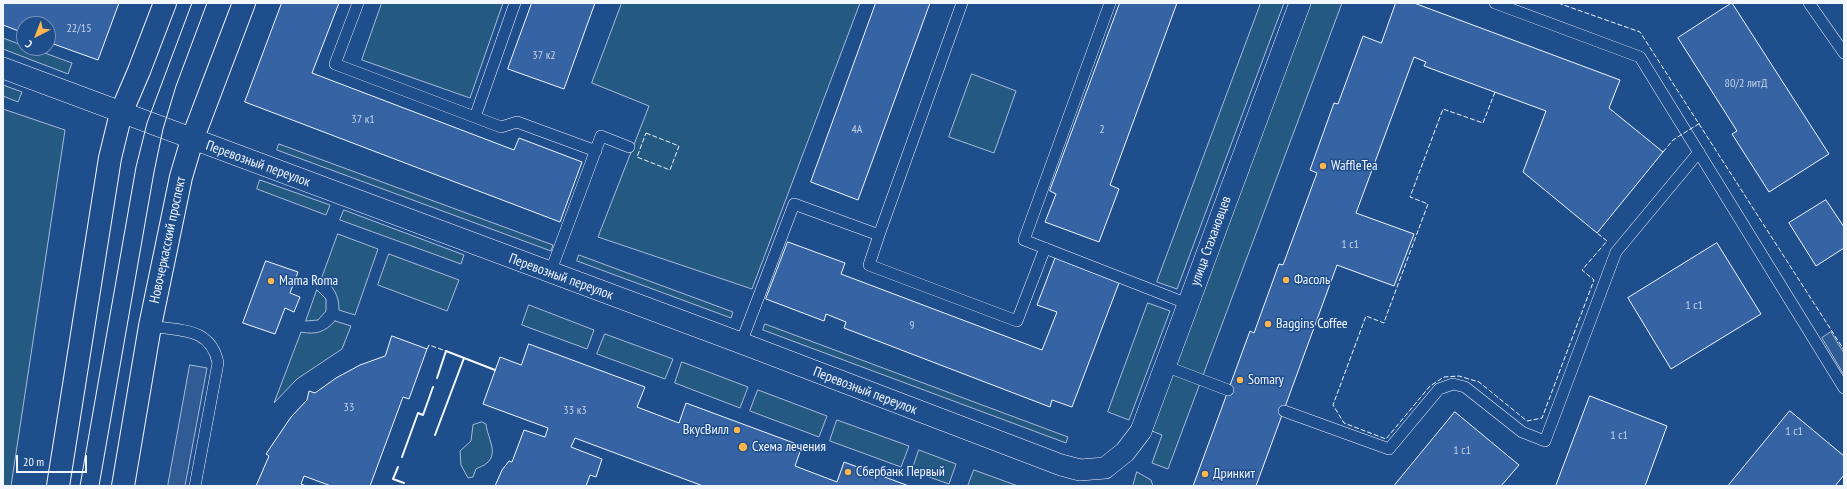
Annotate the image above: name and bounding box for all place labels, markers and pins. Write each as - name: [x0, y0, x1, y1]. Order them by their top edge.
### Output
- place label: WaffleTea: [1331, 158, 1378, 174]
- marker: WaffleTea: [1318, 161, 1328, 171]
- place label: Фасоль: [1294, 272, 1330, 288]
- place label: Mama Roma: [279, 273, 338, 289]
- marker: Фасоль: [1281, 275, 1291, 285]
- marker: Mama Roma: [266, 276, 276, 286]
- place label: Baggins Coffee: [1276, 316, 1348, 332]
- marker: Baggins Coffee: [1263, 319, 1273, 329]
- place label: Somary: [1248, 372, 1284, 388]
- marker: Somary: [1235, 375, 1245, 385]
- place label: ВкусВилл: [683, 422, 729, 438]
- marker: ВкусВилл: [732, 425, 742, 435]
- place label: Схема лечения: [752, 439, 826, 455]
- marker: Схема лечения: [737, 441, 749, 453]
- place label: Сбербанк Первый: [856, 464, 945, 480]
- place label: Дринкит: [1213, 466, 1255, 482]
- marker: Сбербанк Первый: [843, 467, 853, 477]
- marker: Дринкит: [1200, 469, 1210, 479]

